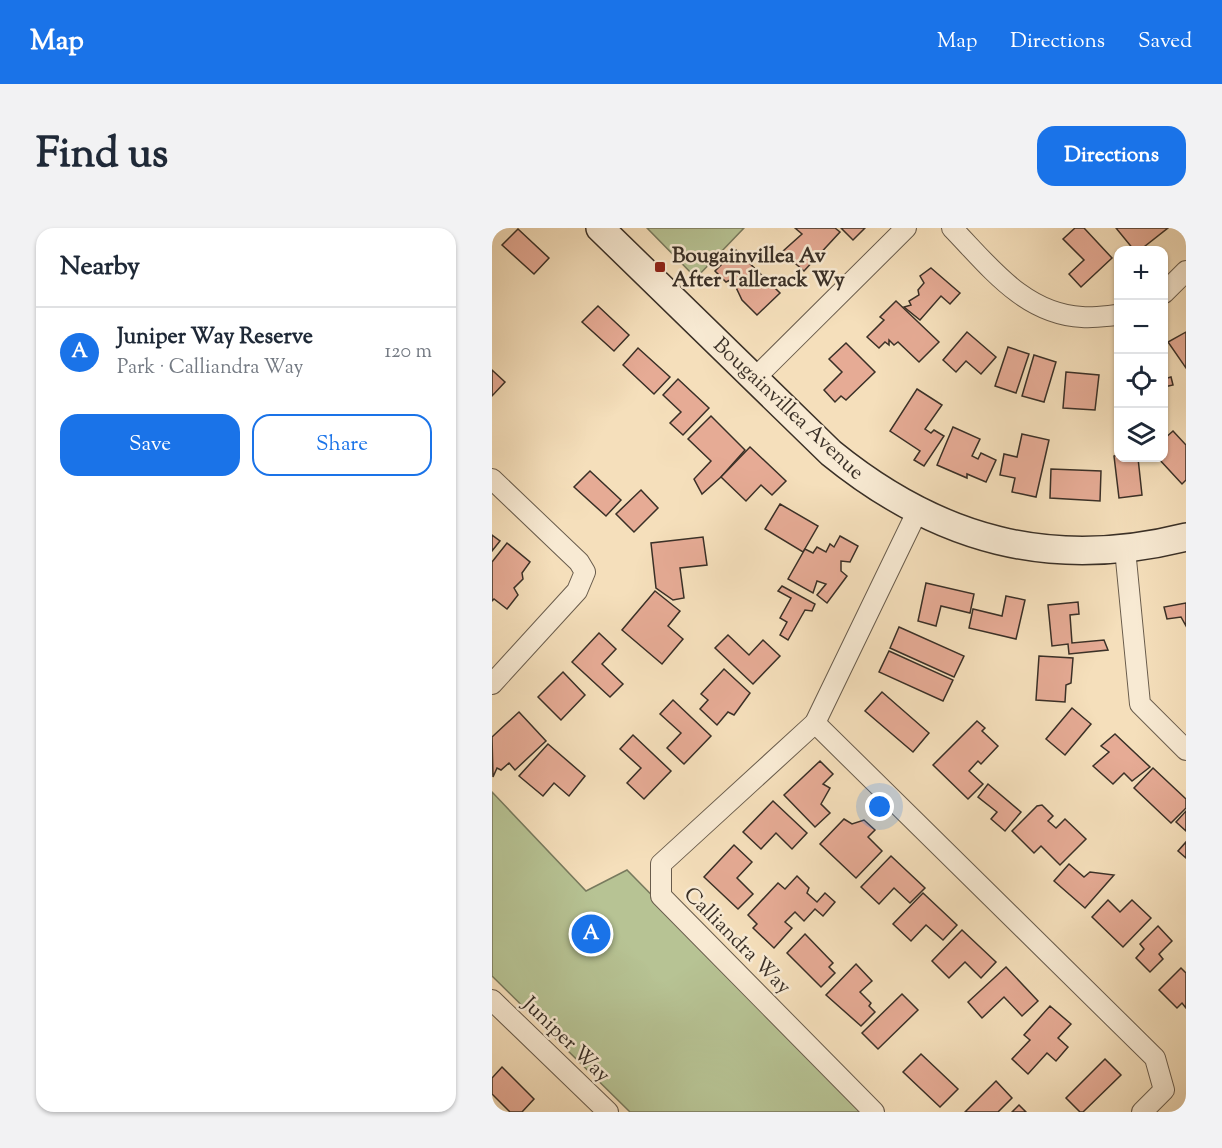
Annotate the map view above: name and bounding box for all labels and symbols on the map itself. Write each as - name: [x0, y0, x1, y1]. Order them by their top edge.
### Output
- place label: Bougainvillea Av After Tallerack Wy: [672, 242, 845, 296]
- marker: Bougainvillea Av After Tallerack Wy: [653, 260, 667, 274]
- street label: Bougainvillea Avenue: [705, 331, 870, 488]
- your location: [865, 792, 894, 821]
- street label: Calliandra Way: [676, 881, 798, 1002]
- pin: A: [572, 912, 610, 956]
- street label: Juniper Way: [514, 990, 617, 1091]

